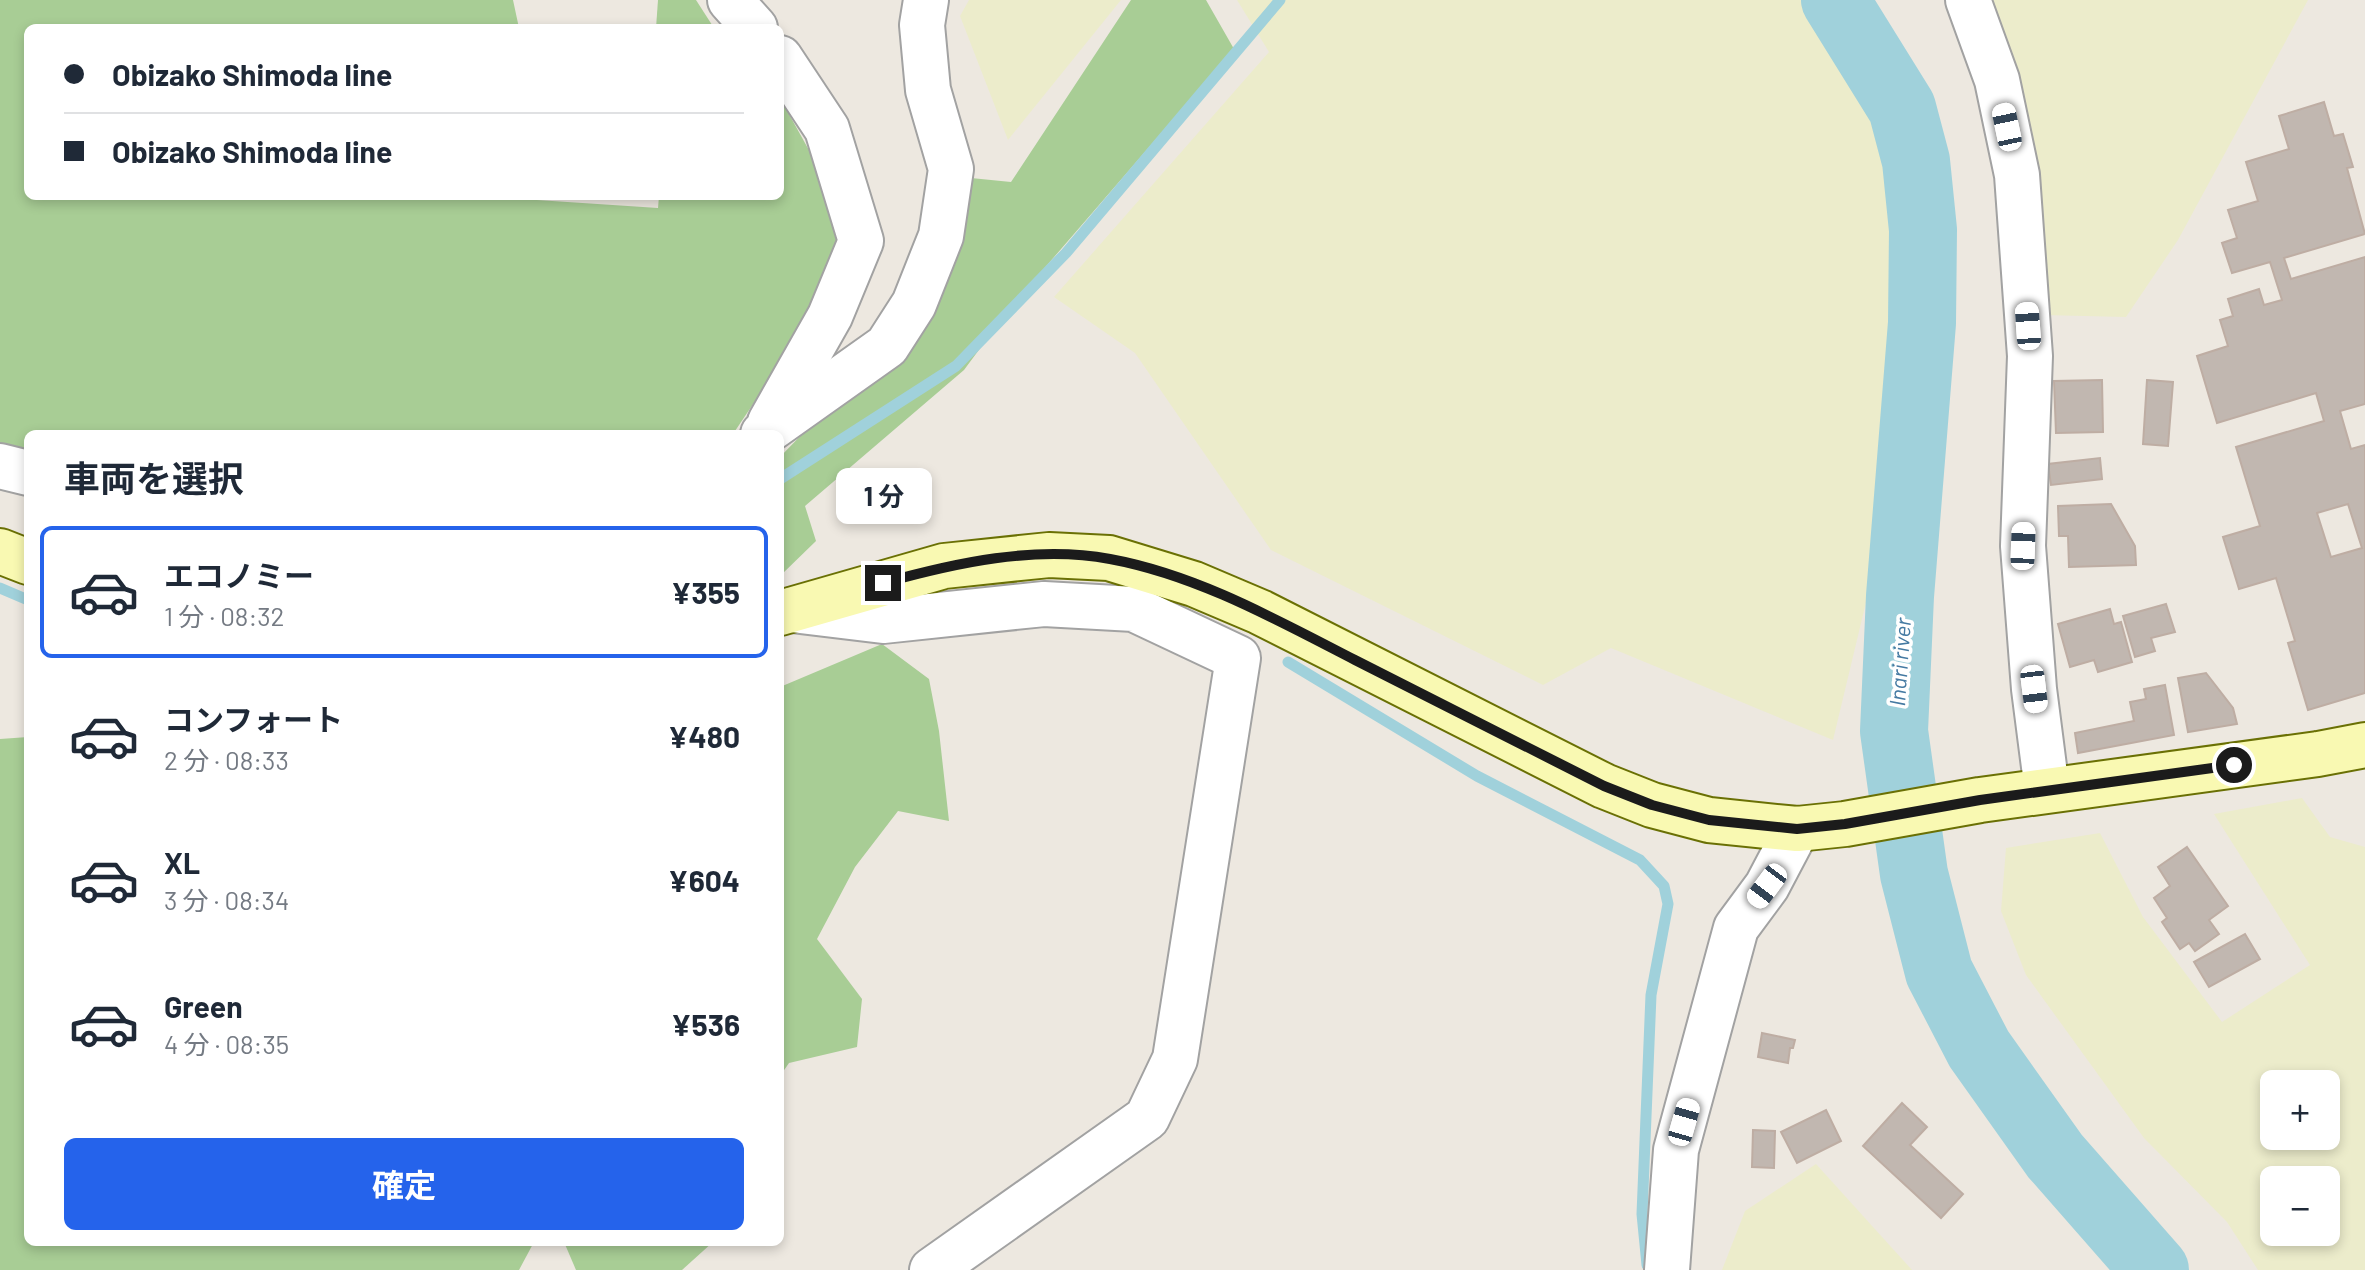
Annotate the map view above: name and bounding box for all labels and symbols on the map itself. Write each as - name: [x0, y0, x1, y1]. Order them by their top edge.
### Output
- car: [1990, 101, 2024, 153]
- car: [2014, 301, 2042, 351]
- callout: 1 分: [835, 467, 931, 523]
- car: [2010, 522, 2036, 570]
- route end: [865, 565, 901, 601]
- water label: Inari river: [1883, 616, 1915, 707]
- car: [2019, 664, 2049, 714]
- route start: [2216, 747, 2252, 783]
- car: [1743, 860, 1791, 912]
- car: [1666, 1096, 1702, 1148]

